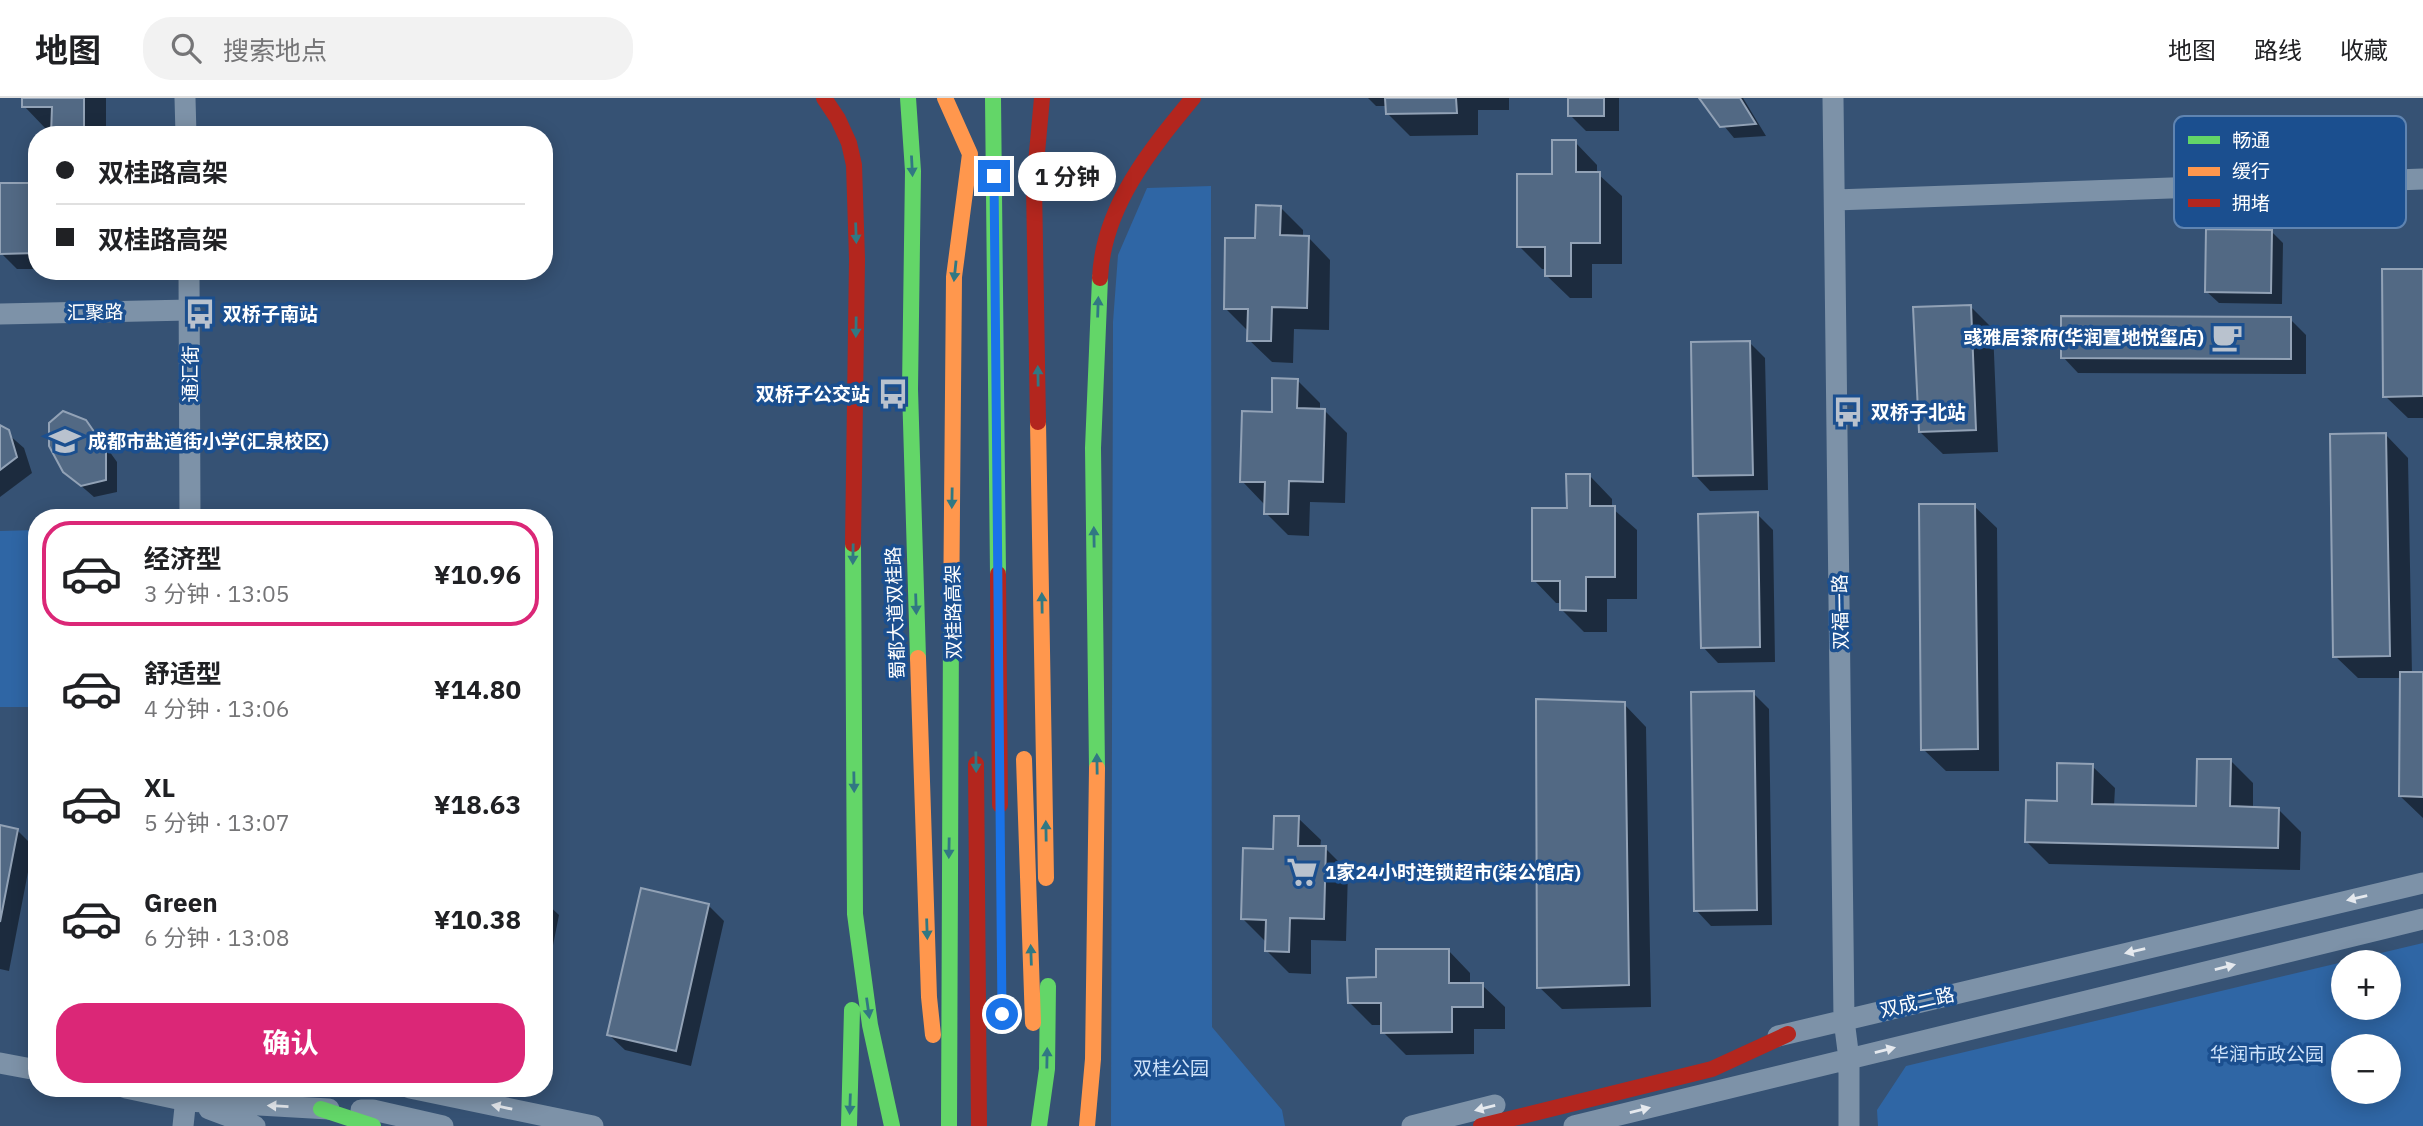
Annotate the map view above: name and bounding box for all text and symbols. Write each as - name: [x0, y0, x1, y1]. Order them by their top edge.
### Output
- search box: [143, 17, 633, 80]
- text: 地图: [35, 28, 101, 71]
- icon: search: [167, 29, 205, 67]
- text: 搜索地点: [223, 33, 327, 67]
- text: 地图: [2168, 34, 2216, 66]
- text: 路线: [2254, 34, 2302, 66]
- text: 收藏: [2340, 34, 2388, 66]
- legend: [2174, 116, 2406, 228]
- text: 畅通: [2232, 128, 2270, 152]
- callout: 1 分钟: [1018, 152, 1116, 200]
- text: 双桂路高架: [98, 155, 228, 189]
- one-way arrow: [906, 155, 917, 177]
- text: 缓行: [2232, 159, 2270, 183]
- route end: [978, 160, 1010, 192]
- text: 1 分钟: [1034, 161, 1100, 191]
- text: 拥堵: [2232, 191, 2270, 215]
- text: 双桂路高架: [98, 222, 228, 256]
- one-way arrow: [850, 222, 862, 244]
- one-way arrow: [949, 260, 960, 282]
- one-way arrow: [1093, 295, 1104, 317]
- bus stop icon: 双桥子南站: [183, 297, 217, 331]
- street label: 汇聚路: [66, 300, 124, 324]
- place label: 双桥子南站: [223, 302, 318, 326]
- one-way arrow: [850, 316, 862, 338]
- cafe icon: 彧雅居茶府(华润置地悦玺店): [2210, 320, 2244, 354]
- place label: 彧雅居茶府(华润置地悦玺店): [1963, 325, 2204, 349]
- street label: 通汇街: [178, 345, 202, 403]
- one-way arrow: [1032, 365, 1044, 387]
- bus stop icon: 双桥子公交站: [876, 377, 910, 411]
- place label: 双桥子公交站: [756, 382, 870, 406]
- bus stop icon: 双桥子北站: [1831, 395, 1865, 429]
- place label: 双桥子北站: [1871, 400, 1966, 424]
- school or university icon: 成都市盐道街小学(汇泉校区): [48, 424, 82, 458]
- place label: 成都市盐道街小学(汇泉校区): [88, 429, 329, 453]
- one-way arrow: [946, 487, 958, 509]
- one-way arrow: [1088, 525, 1100, 547]
- text: 经济型: [144, 541, 222, 575]
- icon: car: [60, 542, 123, 605]
- one-way arrow: [847, 544, 858, 566]
- street label: 蜀都大道双桂路: [881, 546, 909, 680]
- text: ¥10.96: [434, 557, 521, 591]
- street label: 双桂路高架: [940, 564, 966, 660]
- street label: 双福一路: [1827, 574, 1853, 650]
- text: 3 分钟 · 13:05: [144, 578, 290, 608]
- one-way arrow: [1036, 592, 1048, 614]
- one-way arrow: [910, 593, 921, 615]
- text: 舒适型: [144, 656, 222, 690]
- icon: car: [60, 657, 123, 720]
- text: ¥14.80: [434, 672, 521, 706]
- text: 4 分钟 · 13:06: [144, 693, 290, 723]
- one-way arrow: [970, 751, 981, 773]
- one-way arrow: [1091, 753, 1103, 775]
- text: XL: [144, 770, 175, 804]
- one-way arrow: [848, 771, 860, 793]
- icon: car: [60, 772, 123, 835]
- text: ¥18.63: [434, 787, 521, 821]
- text: 5 分钟 · 13:07: [144, 807, 290, 837]
- one-way arrow: [1040, 820, 1052, 842]
- one-way arrow: [943, 837, 955, 859]
- supermarket icon: 1家24小时连锁超市(柒公馆店): [1285, 855, 1319, 889]
- place label: 1家24小时连锁超市(柒公馆店): [1325, 860, 1581, 884]
- text: Green: [144, 885, 218, 919]
- icon: car: [60, 887, 123, 950]
- one-way arrow: [2346, 893, 2368, 904]
- text: ¥10.38: [434, 902, 521, 936]
- one-way arrow: [921, 918, 932, 940]
- text: 6 分钟 · 13:08: [144, 922, 290, 952]
- one-way arrow: [1025, 943, 1036, 965]
- one-way arrow: [2124, 946, 2146, 957]
- map controls: [2331, 950, 2401, 1104]
- button: +: [2331, 950, 2401, 1020]
- one-way arrow: [2214, 961, 2236, 972]
- street label: 双成二路: [1877, 982, 1957, 1022]
- one-way arrow: [863, 998, 874, 1020]
- route start: [986, 998, 1018, 1030]
- button: 确认: [56, 1003, 525, 1083]
- button: −: [2331, 1034, 2401, 1104]
- park label: 华润市政公园: [2210, 1042, 2324, 1066]
- one-way arrow: [1874, 1044, 1896, 1055]
- one-way arrow: [1041, 1047, 1053, 1069]
- park label: 双桂公园: [1133, 1056, 1209, 1080]
- one-way arrow: [844, 1094, 855, 1116]
- one-way arrow: [267, 1100, 289, 1111]
- one-way arrow: [491, 1102, 513, 1113]
- one-way arrow: [1474, 1103, 1496, 1114]
- one-way arrow: [1629, 1104, 1651, 1115]

